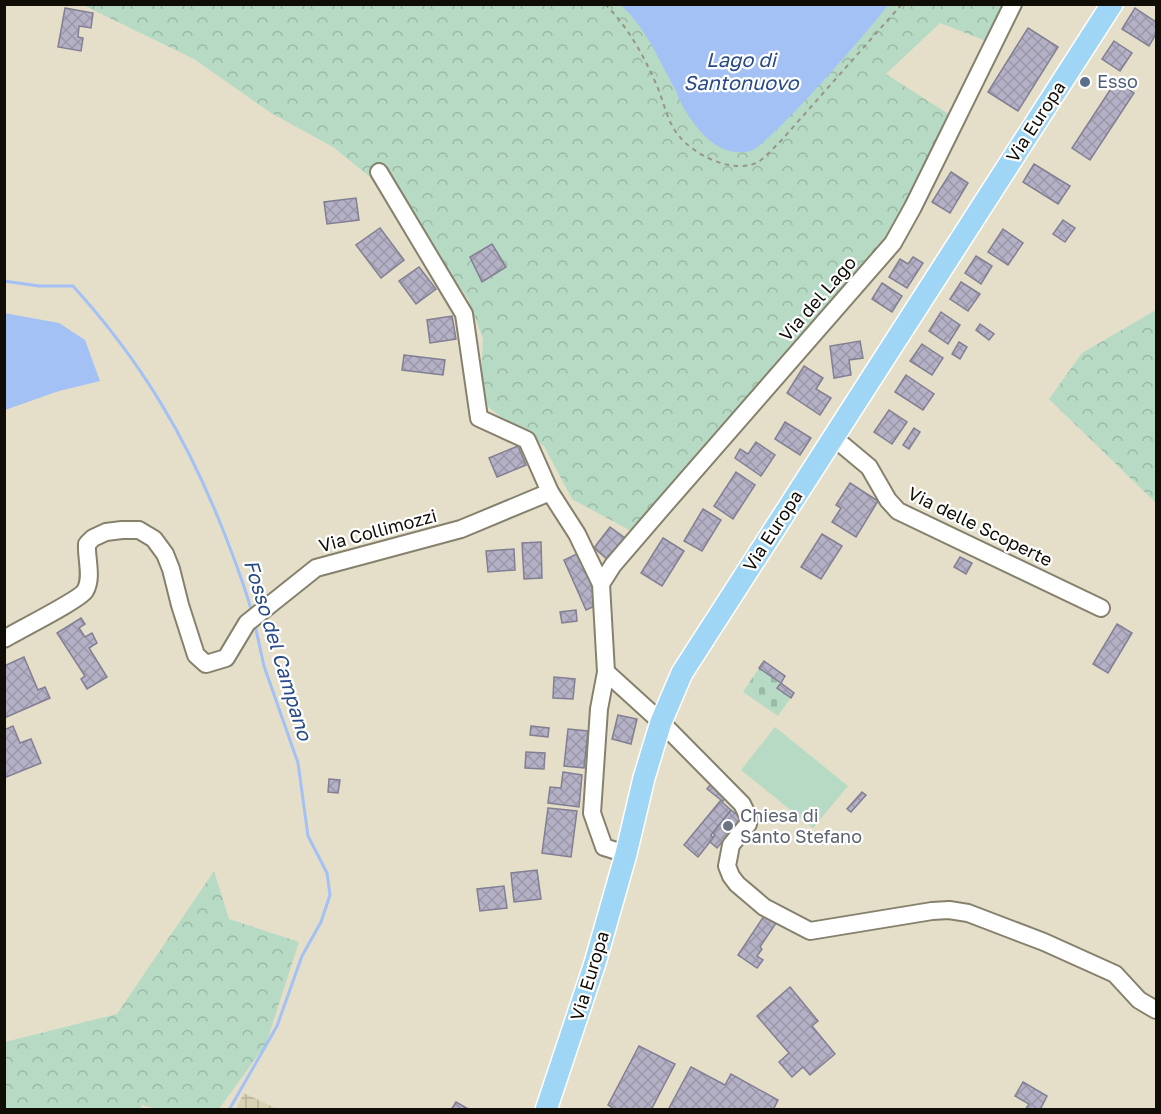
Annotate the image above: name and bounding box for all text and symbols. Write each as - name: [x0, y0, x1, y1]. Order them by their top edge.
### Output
- water label: Lago di Santonuovo: [684, 47, 799, 94]
- place label: Esso: [1097, 70, 1138, 92]
- marker: Esso: [1078, 75, 1092, 89]
- street label: Via Europa: [1001, 77, 1070, 166]
- street label: Via del Lago: [774, 251, 860, 345]
- street label: Via delle Scoperte: [905, 482, 1056, 571]
- street label: Via Europa: [738, 486, 807, 575]
- street label: Via Collimozzi: [316, 504, 439, 556]
- water label: Fosso del Campano: [240, 556, 318, 744]
- place label: Chiesa di Santo Stefano: [740, 804, 862, 847]
- marker: Chiesa di Santo Stefano: [721, 819, 735, 833]
- street label: Via Europa: [565, 928, 613, 1023]

